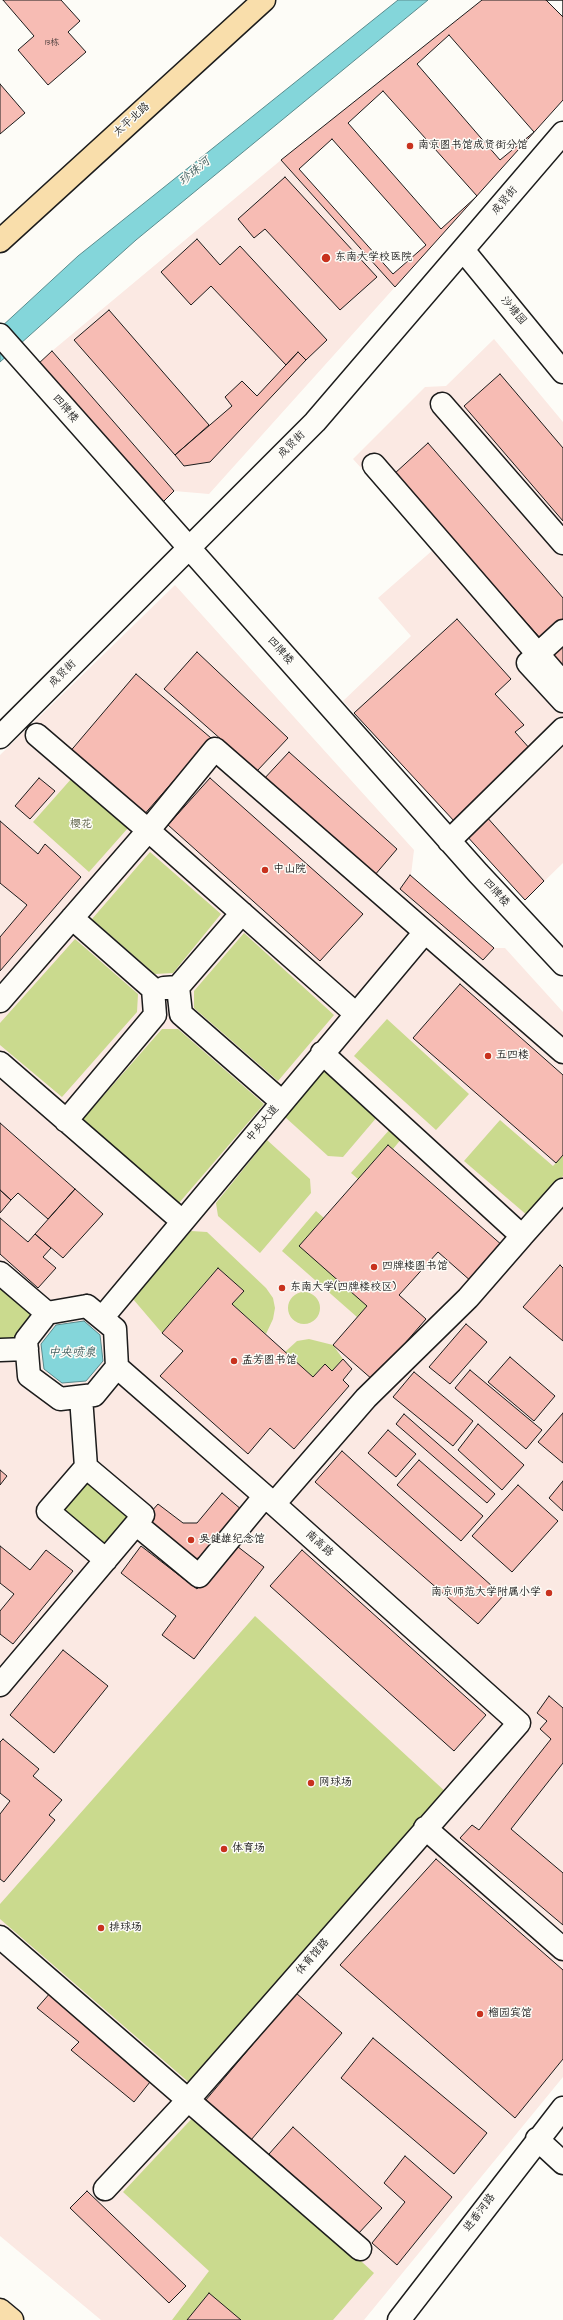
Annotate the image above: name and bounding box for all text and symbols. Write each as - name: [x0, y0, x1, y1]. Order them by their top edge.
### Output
- house number: 13栋: [45, 38, 59, 48]
- street label: 太平北路: [111, 100, 153, 140]
- place label: 南京图书馆成贤街分馆: [418, 139, 528, 153]
- marker: 南京图书馆成贤街分馆: [405, 141, 415, 151]
- water label: 珍珠河: [177, 155, 213, 189]
- street label: 成贤街: [489, 184, 521, 218]
- place label: 东南大学校医院: [335, 251, 412, 265]
- marker: 东南大学校医院: [320, 252, 332, 264]
- street label: 沙塘园: [497, 294, 529, 328]
- street label: 四牌楼: [49, 392, 81, 426]
- street label: 成贤街: [276, 429, 308, 461]
- street label: 四牌楼: [264, 634, 296, 668]
- street label: 成贤街: [47, 658, 79, 690]
- park label: 樱花: [70, 818, 92, 832]
- place label: 中山院: [273, 863, 306, 877]
- marker: 中山院: [260, 865, 270, 875]
- street label: 四牌楼: [480, 876, 512, 910]
- place label: 五四楼: [496, 1049, 529, 1063]
- marker: 五四楼: [483, 1051, 493, 1061]
- street label: 中央大道: [244, 1103, 282, 1145]
- place label: 四牌楼图书馆: [382, 1260, 448, 1274]
- marker: 四牌楼图书馆: [369, 1262, 379, 1272]
- place label: 东南大学(四牌楼校区): [290, 1281, 396, 1295]
- marker: 东南大学(四牌楼校区): [277, 1283, 287, 1293]
- water label: 中央喷泉: [48, 1346, 96, 1360]
- place label: 孟芳图书馆: [242, 1354, 297, 1368]
- marker: 孟芳图书馆: [229, 1356, 239, 1366]
- street label: 南高路: [302, 1528, 336, 1560]
- place label: 吴健雄纪念馆: [199, 1533, 265, 1547]
- marker: 吴健雄纪念馆: [186, 1535, 196, 1545]
- place label: 南京师范大学附属小学: [431, 1586, 541, 1600]
- marker: 南京师范大学附属小学: [544, 1588, 554, 1598]
- place label: 网球场: [319, 1776, 352, 1790]
- marker: 网球场: [306, 1778, 316, 1788]
- place label: 体育场: [232, 1842, 265, 1856]
- marker: 体育场: [219, 1844, 229, 1854]
- place label: 排球场: [109, 1921, 142, 1935]
- marker: 排球场: [96, 1923, 106, 1933]
- street label: 体育馆路: [294, 1936, 332, 1978]
- place label: 榴园宾馆: [488, 2007, 532, 2021]
- marker: 榴园宾馆: [475, 2009, 485, 2019]
- street label: 进香河路: [461, 2191, 499, 2235]

